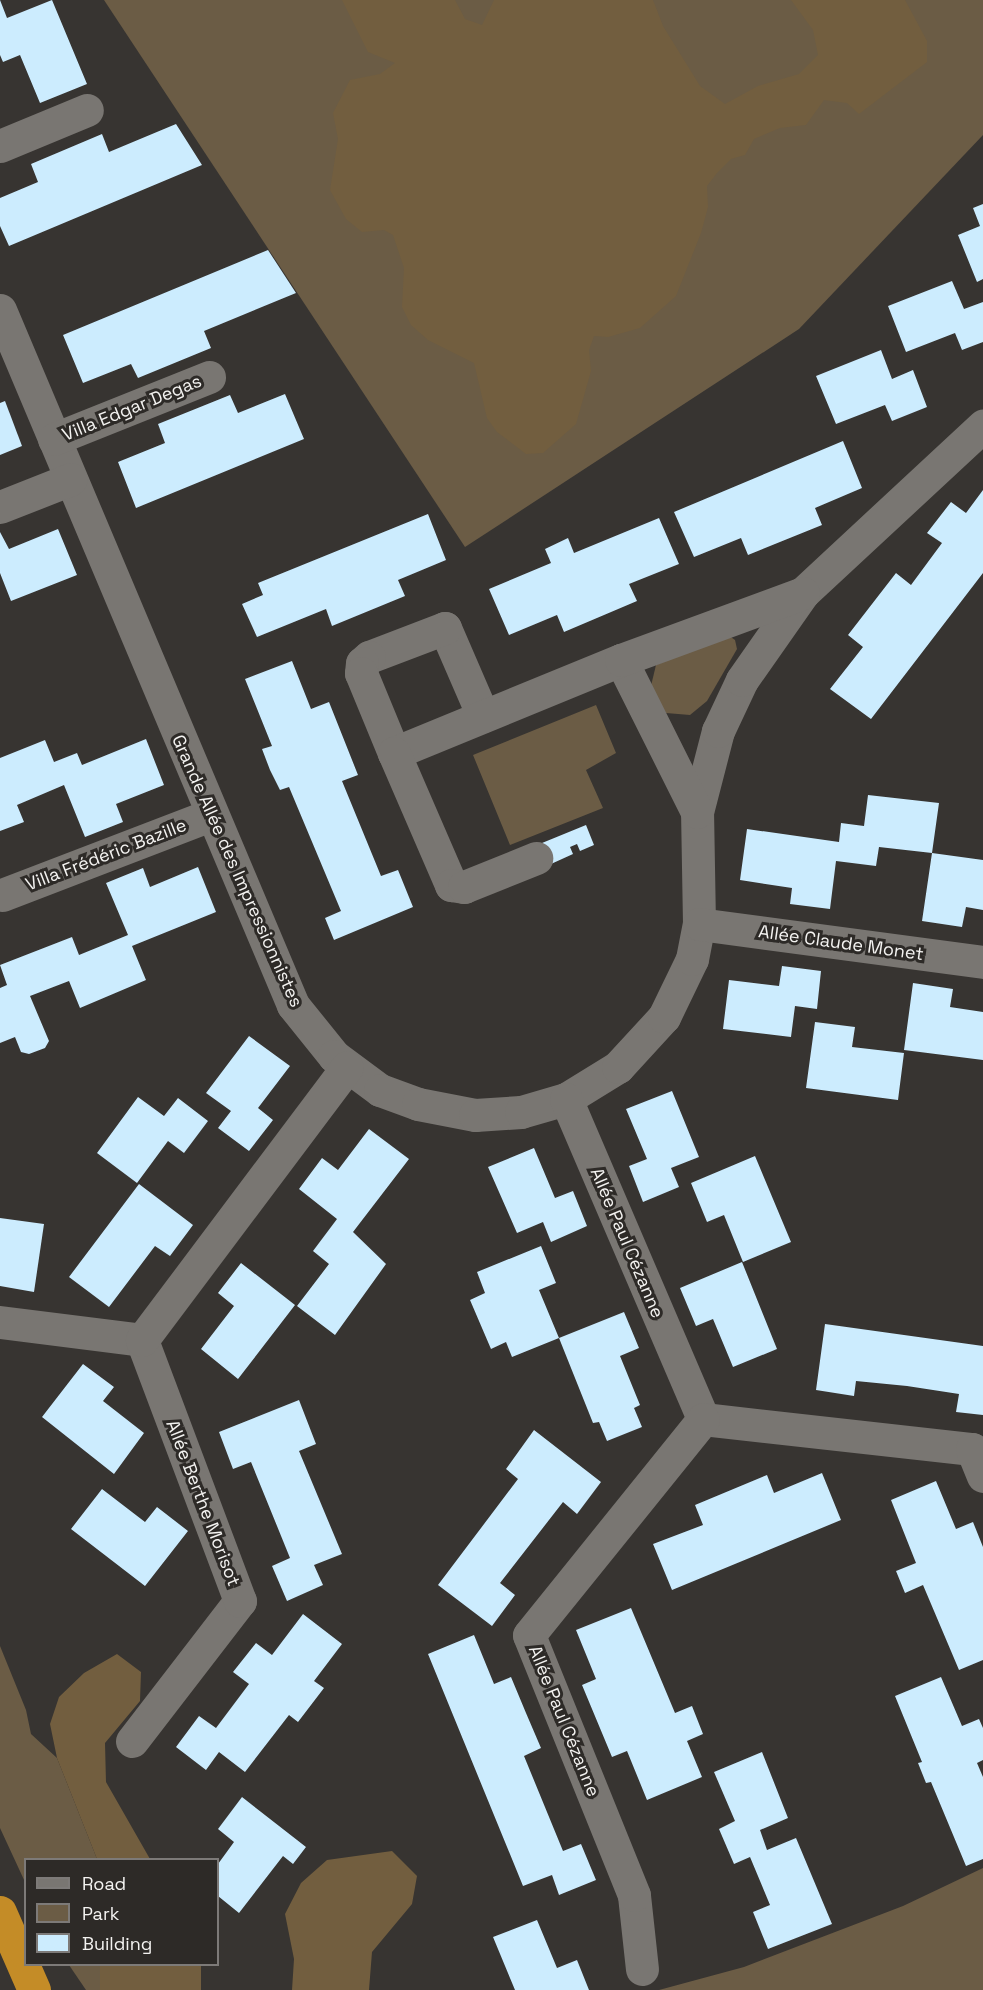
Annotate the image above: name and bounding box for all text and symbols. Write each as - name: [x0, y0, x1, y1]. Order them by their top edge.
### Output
- street label: Villa Edgar Degas: [59, 370, 205, 446]
- street label: Grande Allée des Impressionnistes: [167, 731, 307, 1011]
- street label: Villa Frédéric Bazille: [23, 814, 189, 896]
- street label: Allée Claude Monet: [757, 921, 925, 965]
- street label: Allée Paul Cézanne: [586, 1165, 668, 1321]
- street label: Allée Berthe Morisot: [161, 1417, 245, 1589]
- street label: Allée Paul Cézanne: [524, 1642, 604, 1800]
- legend: [24, 1858, 219, 1966]
- text: Road: [82, 1872, 126, 1895]
- text: Park: [82, 1902, 119, 1925]
- text: Building: [82, 1932, 152, 1955]

